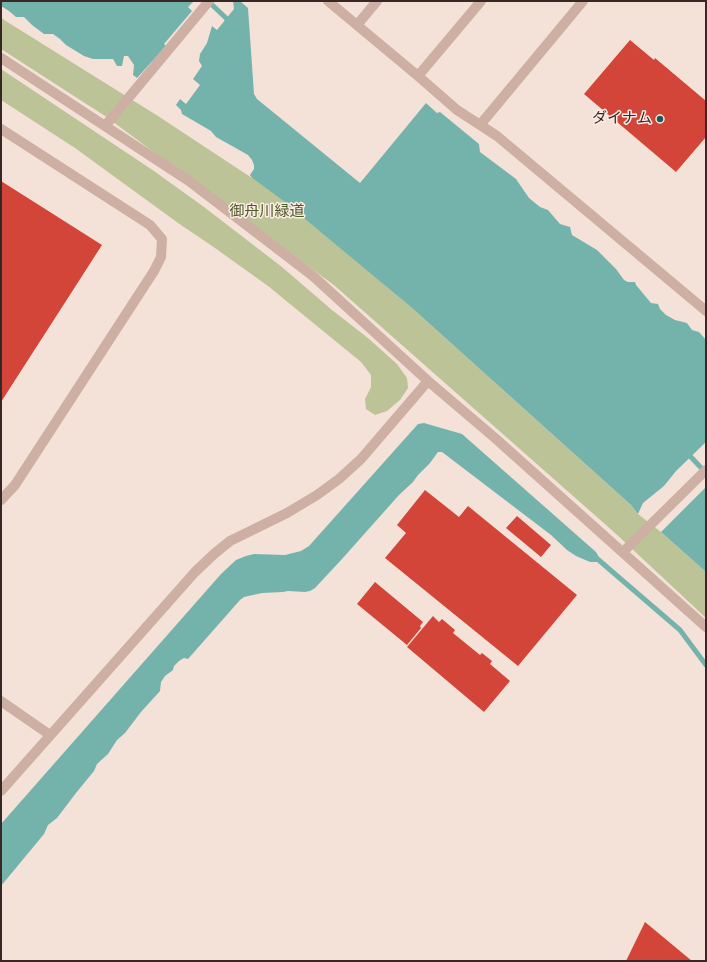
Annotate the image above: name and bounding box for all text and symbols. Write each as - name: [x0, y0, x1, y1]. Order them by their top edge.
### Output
- place label: ダイナム: [592, 110, 652, 128]
- marker: ダイナム: [655, 114, 665, 124]
- park label: 御舟川緑道: [230, 203, 304, 221]

